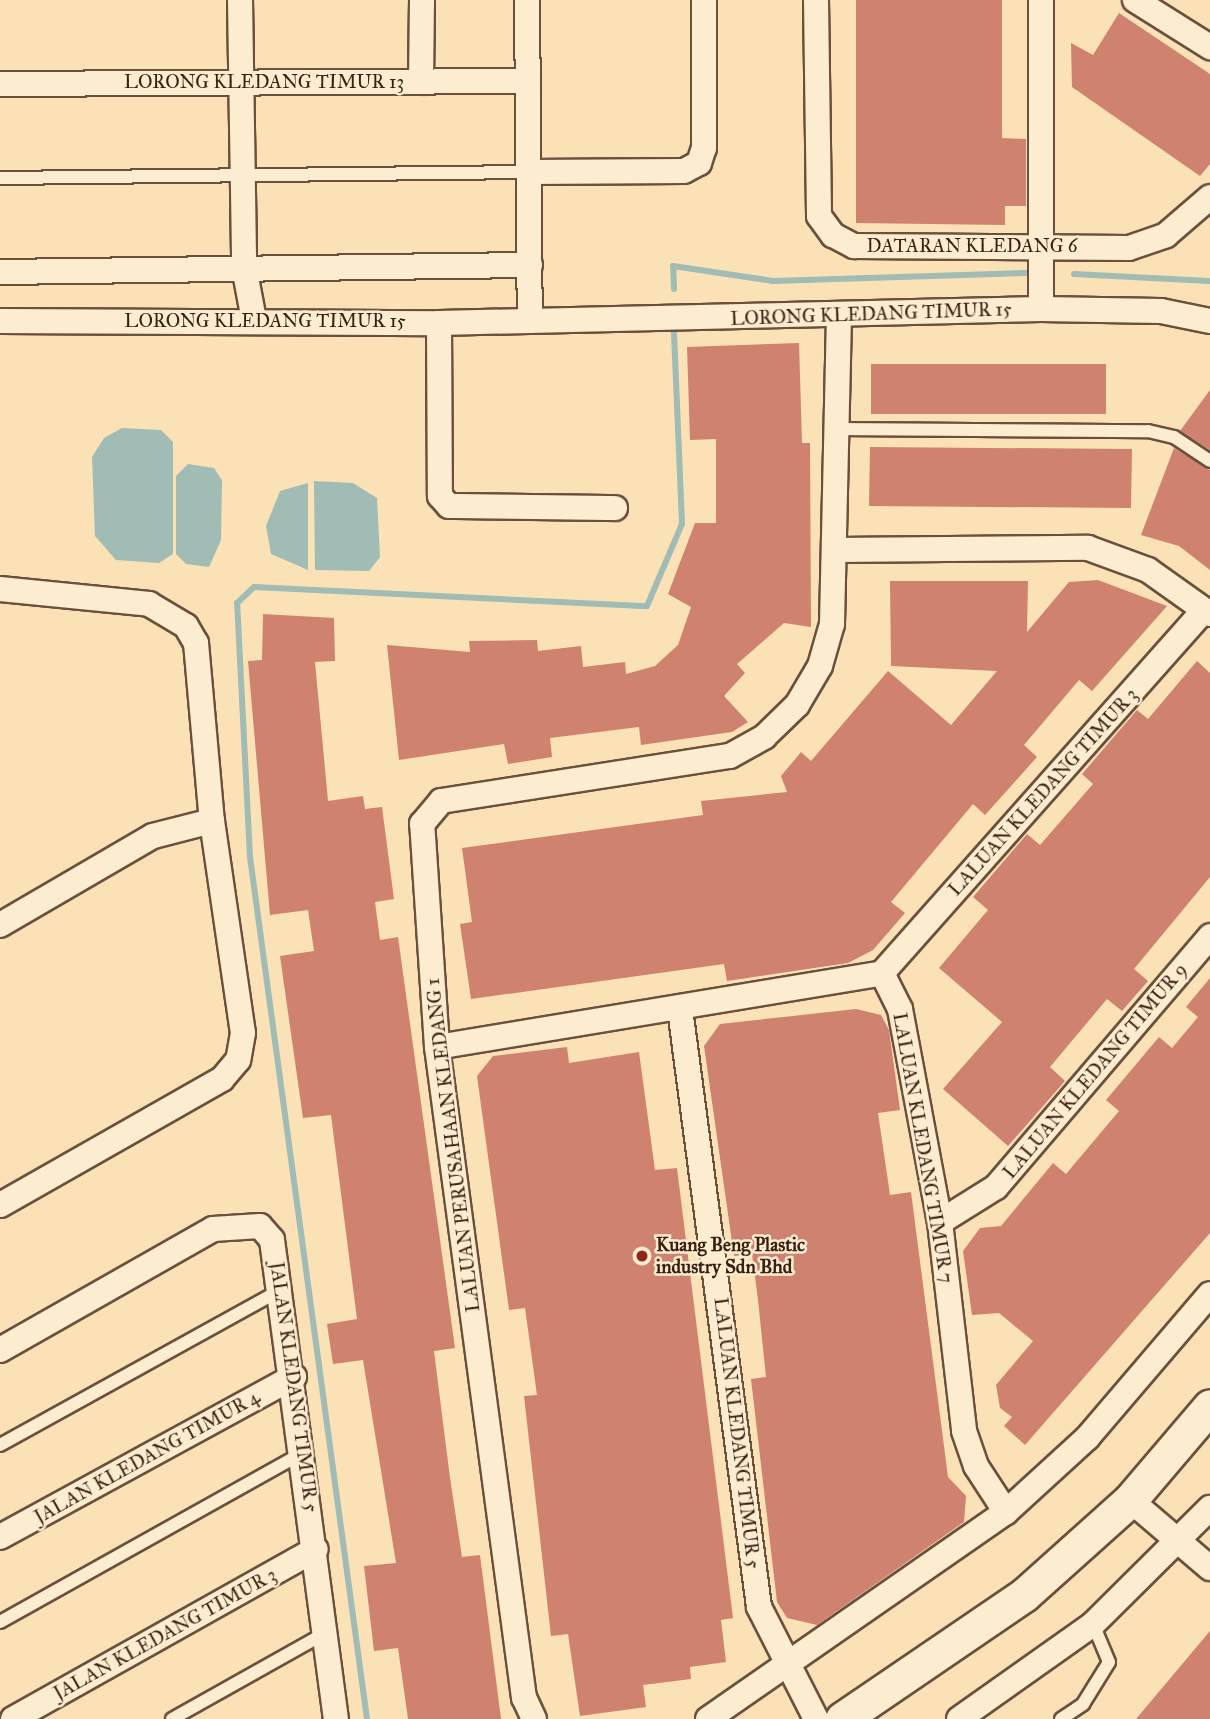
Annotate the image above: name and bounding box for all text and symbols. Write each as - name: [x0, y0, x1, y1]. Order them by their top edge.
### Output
- street label: LORONG KLEDANG TIMUR 13: [124, 71, 404, 93]
- street label: DATARAN KLEDANG 6: [867, 235, 1077, 257]
- street label: LORONG KLEDANG TIMUR 15: [730, 298, 1012, 330]
- street label: LORONG KLEDANG TIMUR 15: [124, 310, 406, 332]
- street label: LALUAN KLEDANG TIMUR 3: [944, 683, 1142, 901]
- street label: LALUAN KLEDANG TIMUR 9: [998, 959, 1192, 1183]
- street label: LALUAN PERUSAHAAN KLEDANG 1: [421, 977, 485, 1313]
- street label: LALUAN KLEDANG TIMUR 7: [888, 1011, 958, 1285]
- place label: Kuang Beng Plastic industry Sdn Bhd: [656, 1234, 805, 1278]
- marker: Kuang Beng Plastic industry Sdn Bhd: [634, 1248, 650, 1264]
- street label: JALAN KLEDANG TIMUR 5: [265, 1260, 323, 1514]
- street label: LALUAN KLEDANG TIMUR 5: [709, 1296, 765, 1570]
- street label: JALAN KLEDANG TIMUR 4: [30, 1385, 264, 1529]
- street label: JALAN KLEDANG TIMUR 3: [50, 1563, 280, 1705]

